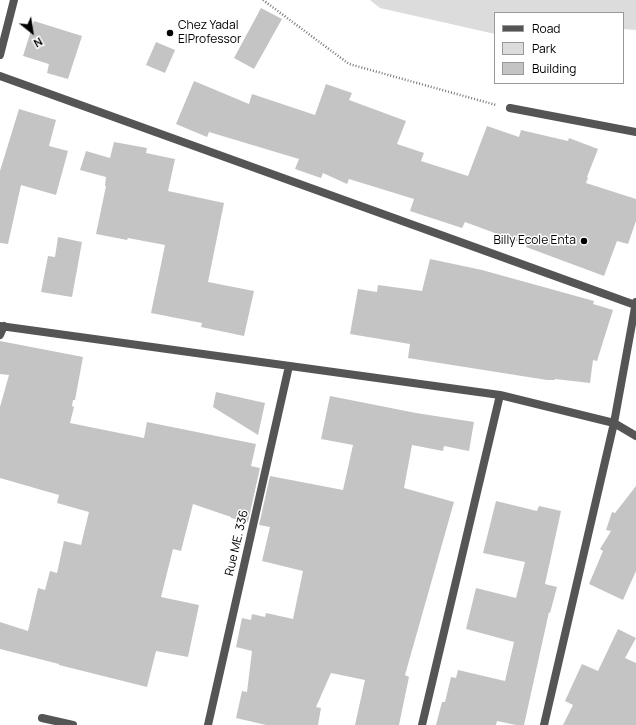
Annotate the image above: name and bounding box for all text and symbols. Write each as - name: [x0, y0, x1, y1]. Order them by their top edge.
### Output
- north arrow: [12, 12, 52, 52]
- legend: [494, 12, 624, 84]
- place label: Chez Yadal ElProfessor: [178, 19, 241, 47]
- text: Road: [532, 20, 560, 37]
- marker: Chez Yadal ElProfessor: [165, 28, 175, 38]
- text: N: [31, 34, 45, 51]
- text: Park: [532, 40, 556, 57]
- text: Building: [532, 60, 576, 77]
- place label: Billy Ecole Enta: [493, 234, 576, 248]
- marker: Billy Ecole Enta: [579, 236, 589, 246]
- street label: Rue ME. 336: [222, 509, 252, 577]

